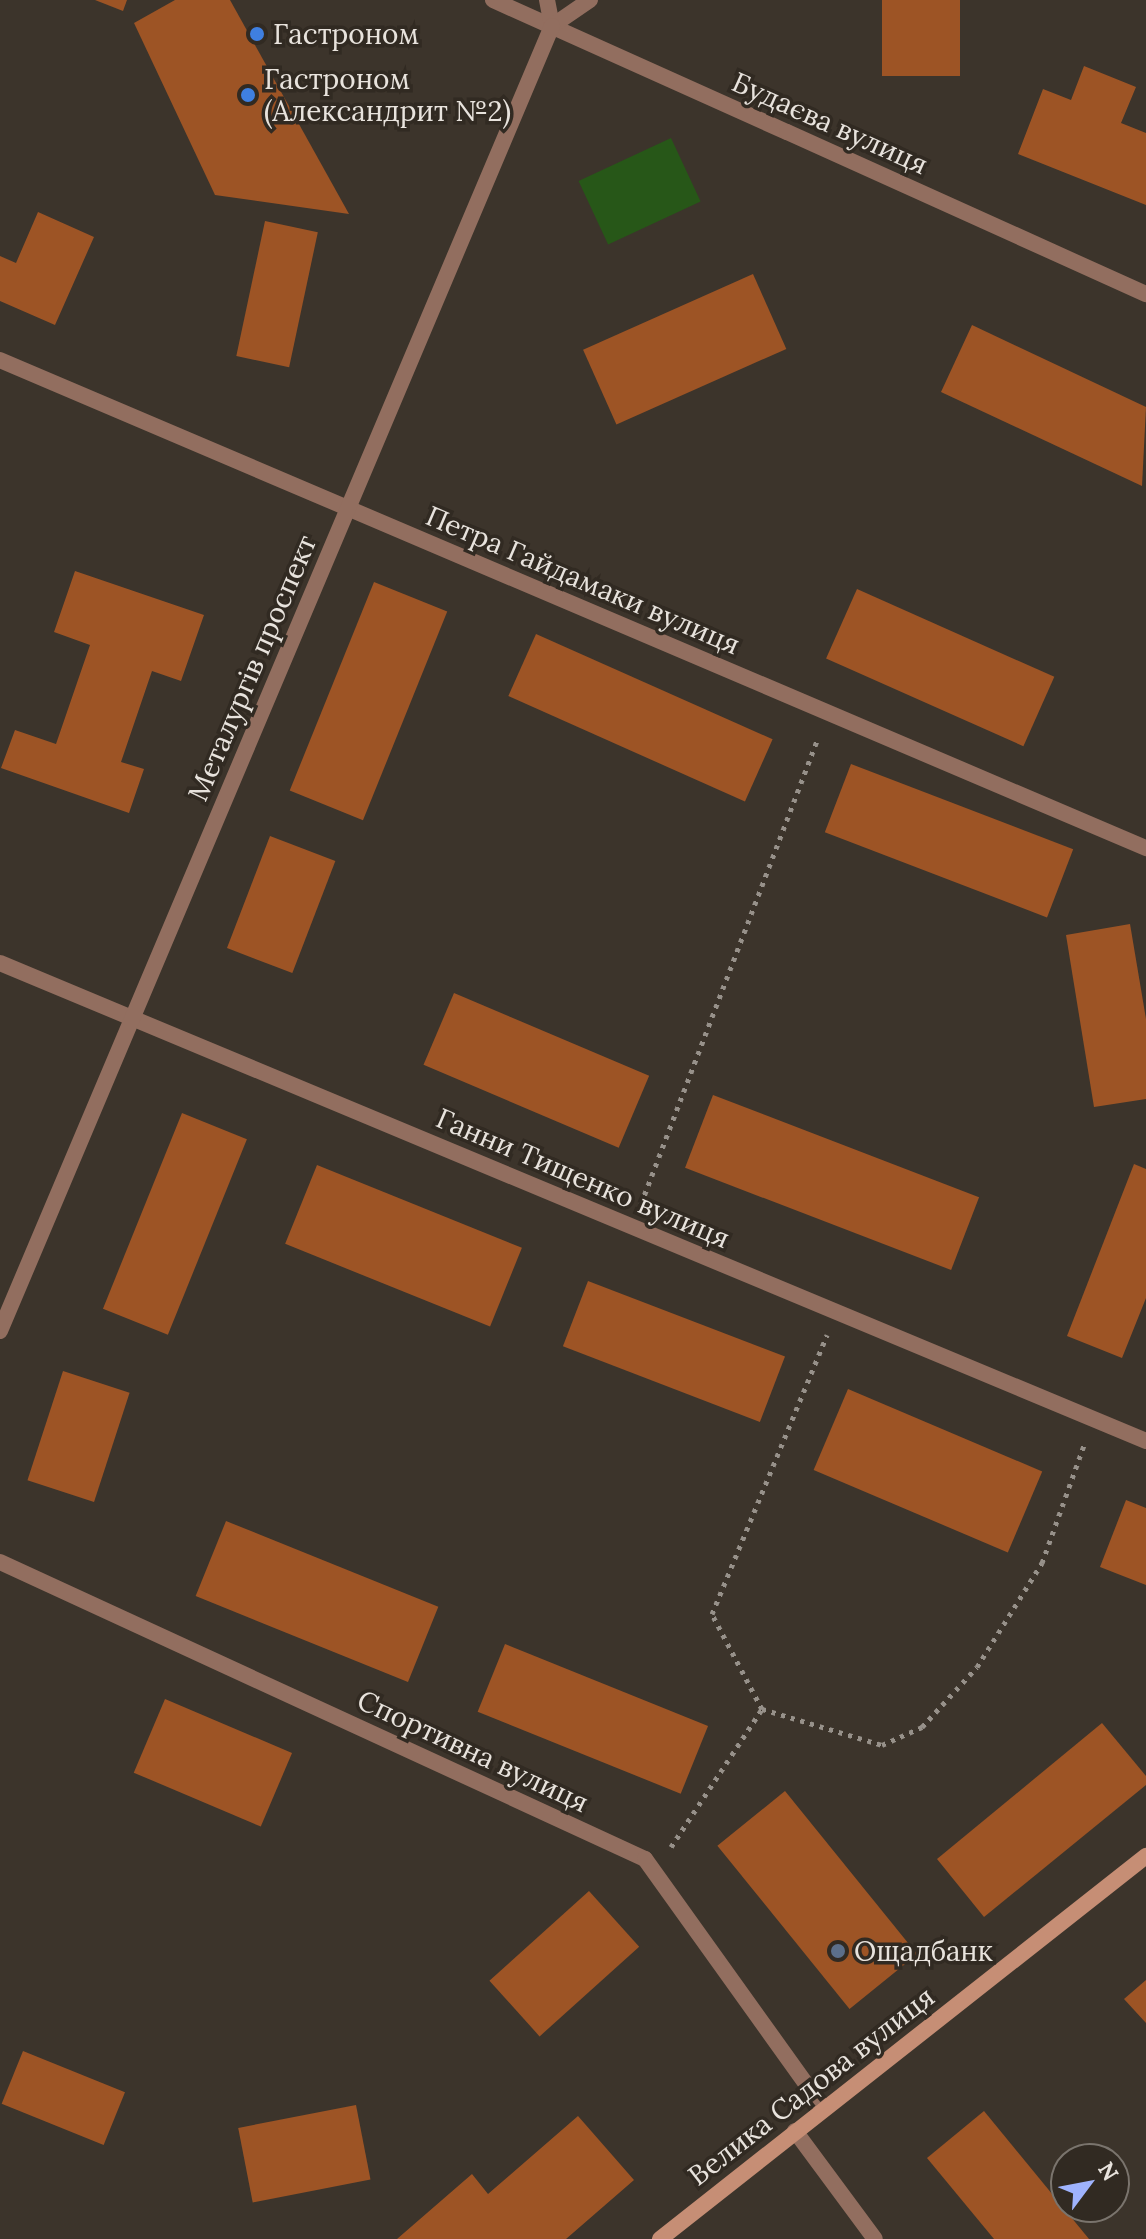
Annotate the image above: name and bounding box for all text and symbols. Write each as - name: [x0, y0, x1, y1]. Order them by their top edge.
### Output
- place label: Гастроном: [273, 17, 419, 51]
- marker: Гастроном: [248, 25, 266, 43]
- place label: Гастроном (Александрит №2): [264, 62, 511, 128]
- street label: Будаєва вулиця: [727, 65, 933, 181]
- marker: Гастроном (Александрит №2): [239, 86, 257, 104]
- street label: Петра Гайдамаки вулиця: [421, 499, 745, 661]
- street label: Металургів проспект: [181, 530, 323, 806]
- street label: Ганни Тищенко вулиця: [431, 1101, 735, 1255]
- street label: Спортивна вулиця: [352, 1683, 594, 1819]
- place label: Ощадбанк: [854, 1934, 993, 1968]
- marker: Ощадбанк: [829, 1942, 847, 1960]
- street label: Велика Садова вулиця: [681, 1980, 941, 2192]
- north arrow: [1050, 2143, 1130, 2223]
- text: N: [1092, 2157, 1125, 2186]

